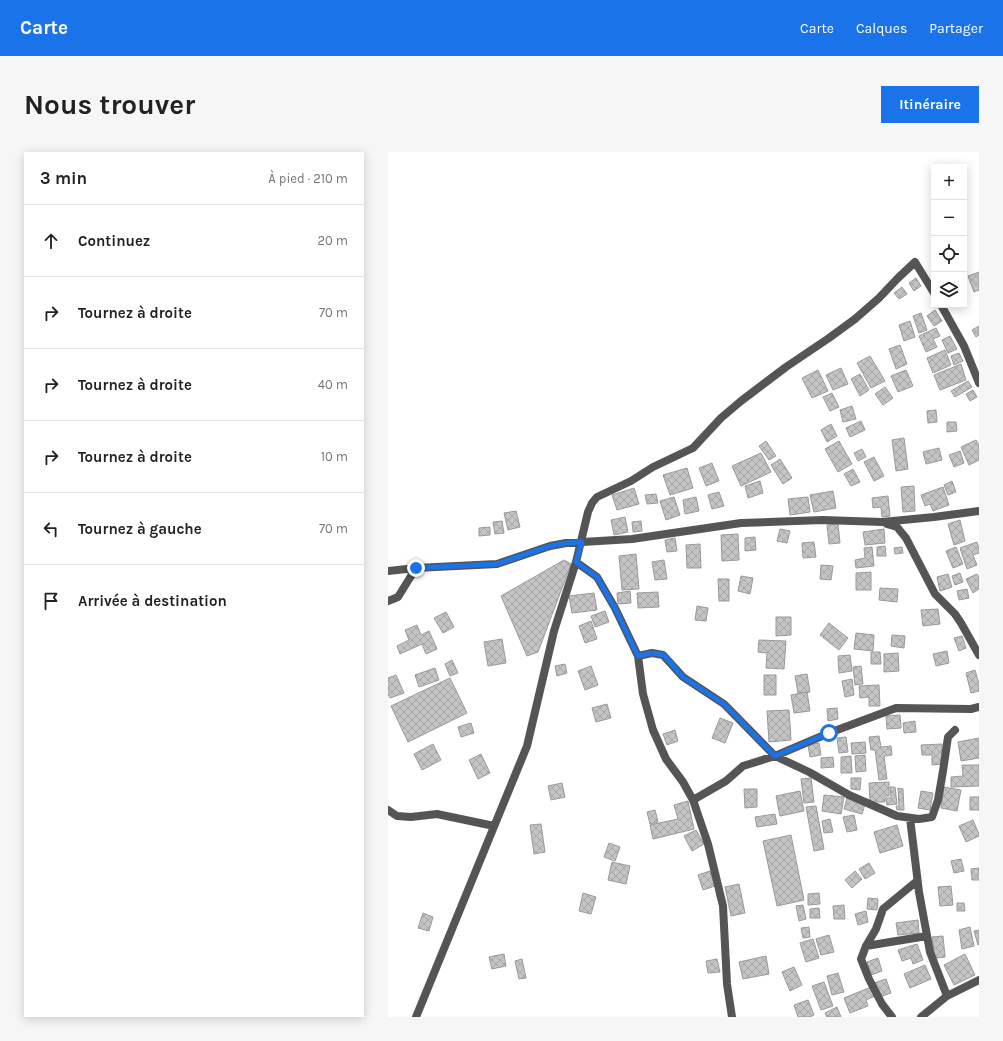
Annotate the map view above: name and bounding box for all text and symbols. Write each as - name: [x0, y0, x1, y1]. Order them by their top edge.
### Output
- text: Carte: [20, 17, 68, 39]
- text: Carte: [800, 20, 834, 37]
- text: Calques: [856, 20, 907, 37]
- text: Partager: [929, 20, 983, 37]
- button: Itinéraire: [881, 86, 979, 123]
- text: Nous trouver: [24, 88, 195, 121]
- map controls: [931, 164, 967, 308]
- button: +: [931, 164, 967, 200]
- text: 3 min: [40, 168, 87, 188]
- text: À pied · 210 m: [268, 171, 348, 186]
- button: −: [931, 200, 967, 236]
- icon: ahead: [40, 230, 62, 252]
- text: Continuez: [78, 232, 150, 250]
- text: 20 m: [318, 233, 348, 248]
- button: locate: [931, 236, 967, 272]
- button: layers: [931, 272, 967, 308]
- icon: right: [40, 302, 62, 324]
- text: Tournez à droite: [78, 304, 192, 322]
- text: 70 m: [319, 305, 348, 320]
- icon: right: [40, 374, 62, 396]
- text: Tournez à droite: [78, 376, 192, 394]
- text: 40 m: [318, 377, 348, 392]
- icon: right: [40, 446, 62, 468]
- text: Tournez à droite: [78, 448, 192, 466]
- text: 10 m: [321, 449, 348, 464]
- icon: left: [40, 518, 62, 540]
- text: Tournez à gauche: [78, 520, 202, 538]
- text: 70 m: [319, 521, 348, 536]
- route end: [407, 559, 425, 577]
- icon: arrive: [40, 590, 62, 612]
- text: Arrivée à destination: [78, 592, 227, 610]
- route start: [820, 724, 838, 742]

